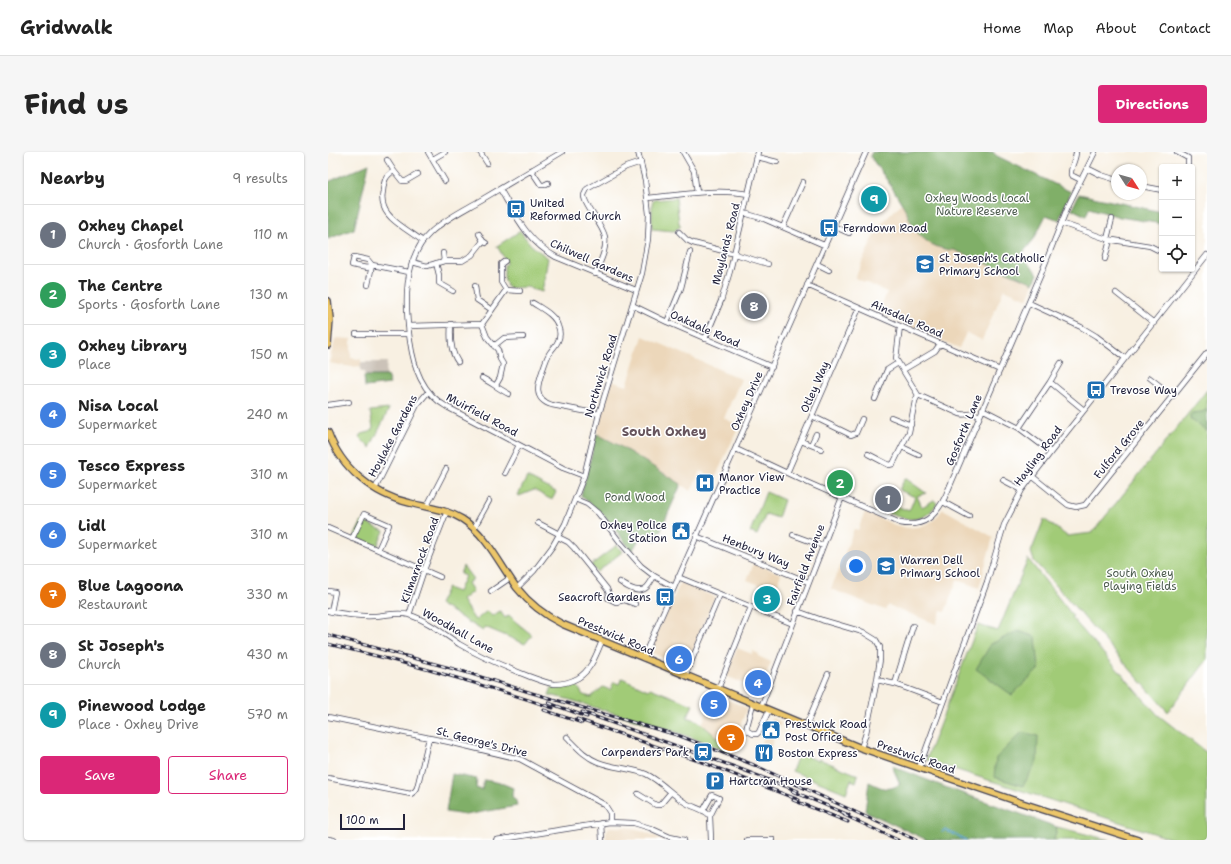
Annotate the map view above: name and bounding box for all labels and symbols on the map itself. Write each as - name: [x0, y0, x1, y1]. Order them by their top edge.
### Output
- north arrow: [1111, 164, 1147, 200]
- pin: 9: [861, 184, 887, 214]
- park label: Oxhey Woods Local Nature Reserve: [925, 191, 1030, 219]
- place label: United Reformed Church: [530, 196, 621, 224]
- bus stop icon: United Reformed Church: [505, 198, 527, 220]
- street label: Maylands Road: [709, 201, 743, 287]
- bus stop icon: Ferndown Road: [818, 217, 840, 239]
- place label: Ferndown Road: [843, 221, 927, 236]
- street label: Chilwell Gardens: [548, 236, 636, 286]
- place label: St Joseph's Catholic Primary School: [939, 251, 1045, 279]
- school or university icon: St Joseph's Catholic Primary School: [914, 253, 936, 275]
- pin: 8: [741, 291, 767, 321]
- street label: Ainsdale Road: [869, 296, 945, 342]
- street label: Oakdale Road: [668, 307, 742, 351]
- street label: Northwick Road: [581, 333, 621, 419]
- street label: Otley Way: [797, 359, 833, 415]
- street label: Oxhey Drive: [727, 369, 767, 433]
- bus stop icon: Trevose Way: [1085, 379, 1107, 401]
- place label: Trevose Way: [1110, 383, 1177, 398]
- street label: Muirfield Road: [443, 390, 521, 440]
- street label: Hoylake Gardens: [365, 392, 421, 480]
- street label: Gosforth Lane: [942, 392, 986, 468]
- street label: Fulford Grove: [1090, 416, 1148, 482]
- district label: South Oxhey: [622, 423, 706, 440]
- street label: Hayling Road: [1010, 423, 1066, 489]
- pin: 2: [827, 468, 853, 498]
- place label: Manor View Practice: [719, 470, 785, 498]
- hospital icon: Manor View Practice: [694, 472, 716, 494]
- pin: 1: [875, 484, 901, 514]
- park label: Pond Wood: [605, 490, 665, 505]
- street label: Kilmarnock Road: [397, 515, 443, 605]
- place label: Oxhey Police Station: [600, 518, 667, 546]
- public building icon: Oxhey Police Station: [670, 520, 692, 542]
- street label: Fairfield Avenue: [784, 522, 828, 608]
- street label: Henbury Way: [720, 531, 792, 571]
- place label: Warren Dell Primary School: [900, 553, 980, 581]
- school or university icon: Warren Dell Primary School: [875, 555, 897, 577]
- your location: [846, 556, 866, 576]
- park label: South Oxhey Playing Fields: [1103, 566, 1177, 594]
- pin: 3: [754, 584, 780, 614]
- bus stop icon: Seacroft Gardens: [654, 586, 676, 608]
- place label: Seacroft Gardens: [558, 590, 651, 605]
- street label: Woodhall Lane: [419, 605, 497, 657]
- street label: Prestwick Road: [575, 613, 657, 659]
- pin: 6: [666, 644, 692, 674]
- pin: 4: [745, 668, 771, 698]
- pin: 5: [701, 689, 727, 719]
- place label: Prestwick Road Post Office: [785, 717, 867, 745]
- public building icon: Prestwick Road Post Office: [760, 719, 782, 741]
- street label: St. George's Drive: [435, 723, 529, 761]
- pin: 7: [718, 723, 744, 753]
- street label: Prestwick Road: [875, 737, 957, 777]
- station icon: Carpenders Park: [692, 741, 714, 763]
- restaurant icon: Boston Express: [753, 742, 775, 764]
- place label: Carpenders Park: [601, 745, 689, 760]
- place label: Boston Express: [778, 746, 858, 761]
- parking icon: Hartcran House: [704, 770, 726, 792]
- place label: Hartcran House: [729, 774, 812, 789]
- scale bar: [340, 812, 405, 831]

